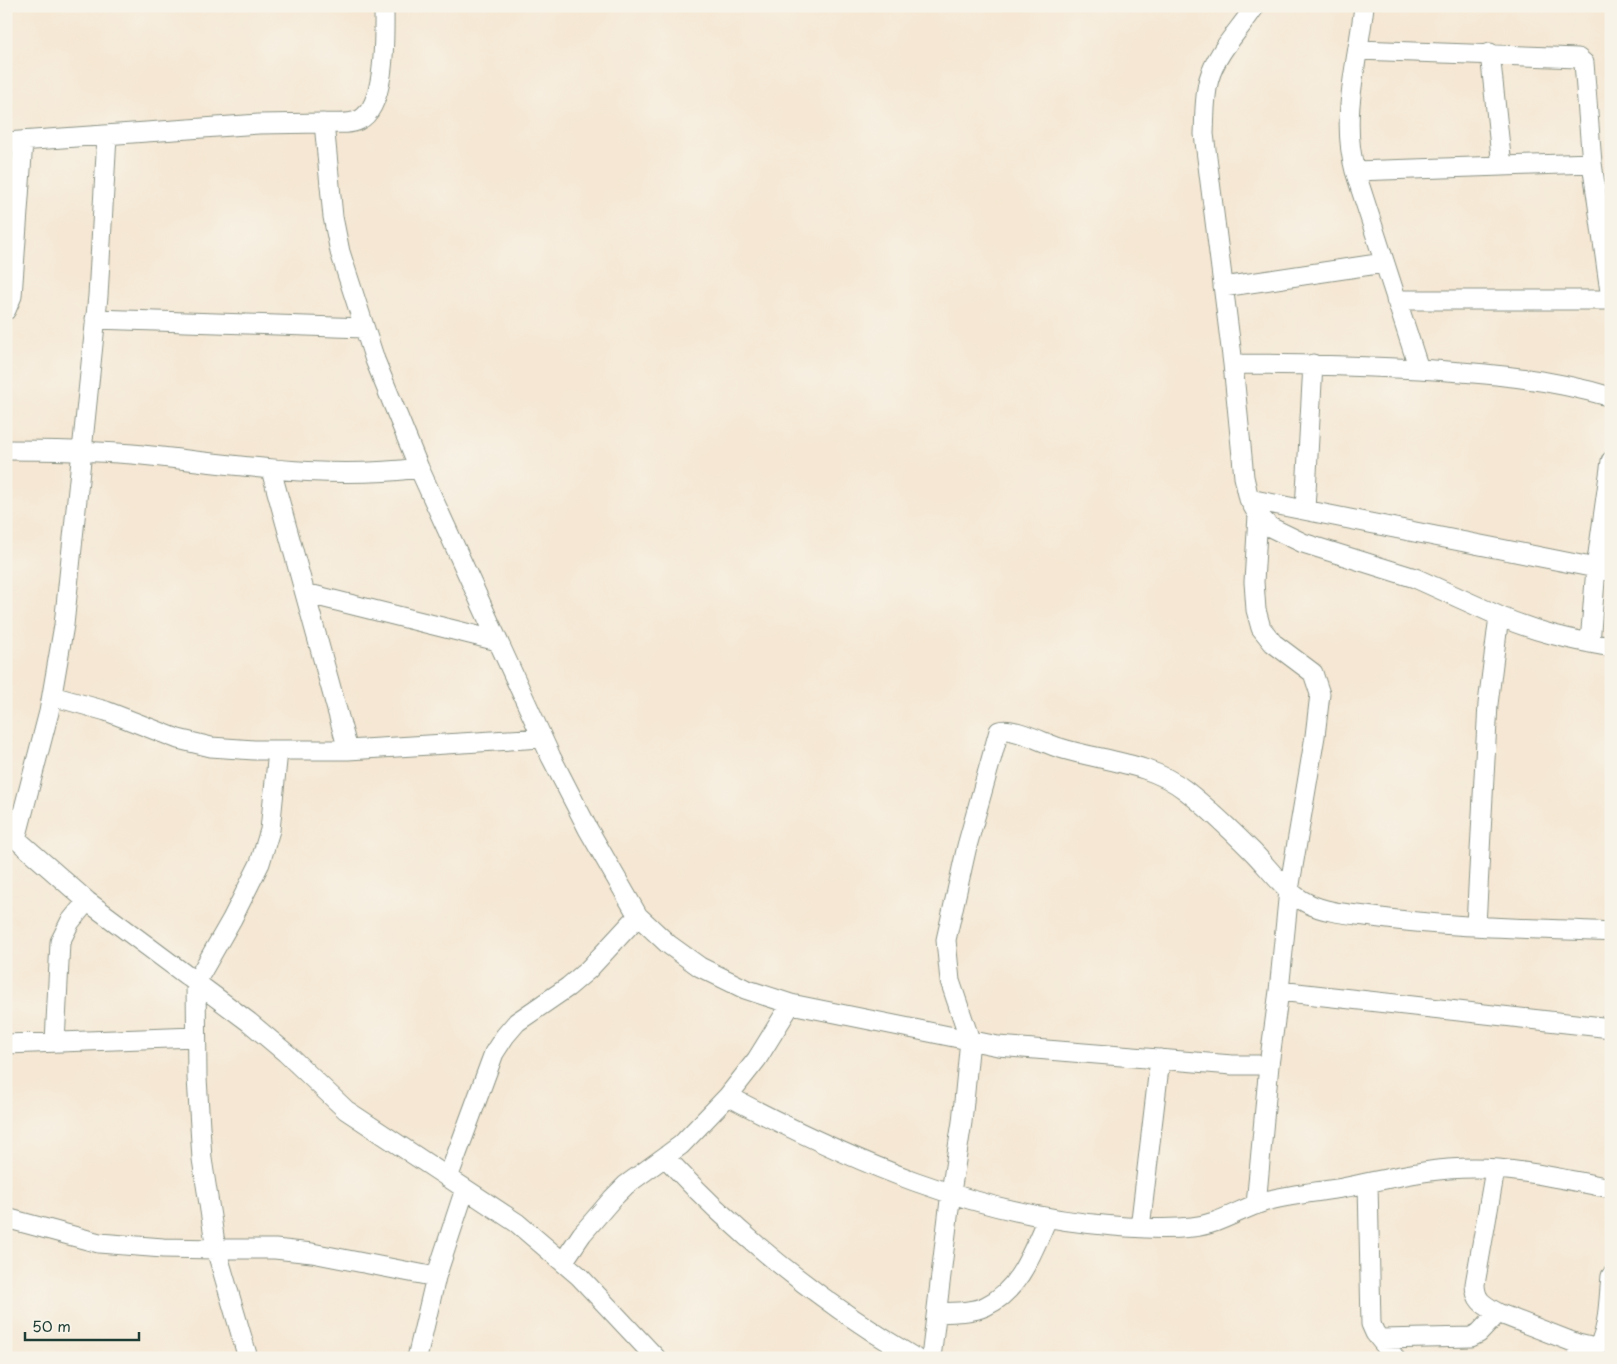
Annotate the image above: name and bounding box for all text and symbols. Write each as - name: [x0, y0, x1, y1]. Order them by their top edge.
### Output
- scale bar: [25, 1309, 139, 1341]
- text: 50 m: [32, 1314, 71, 1337]

